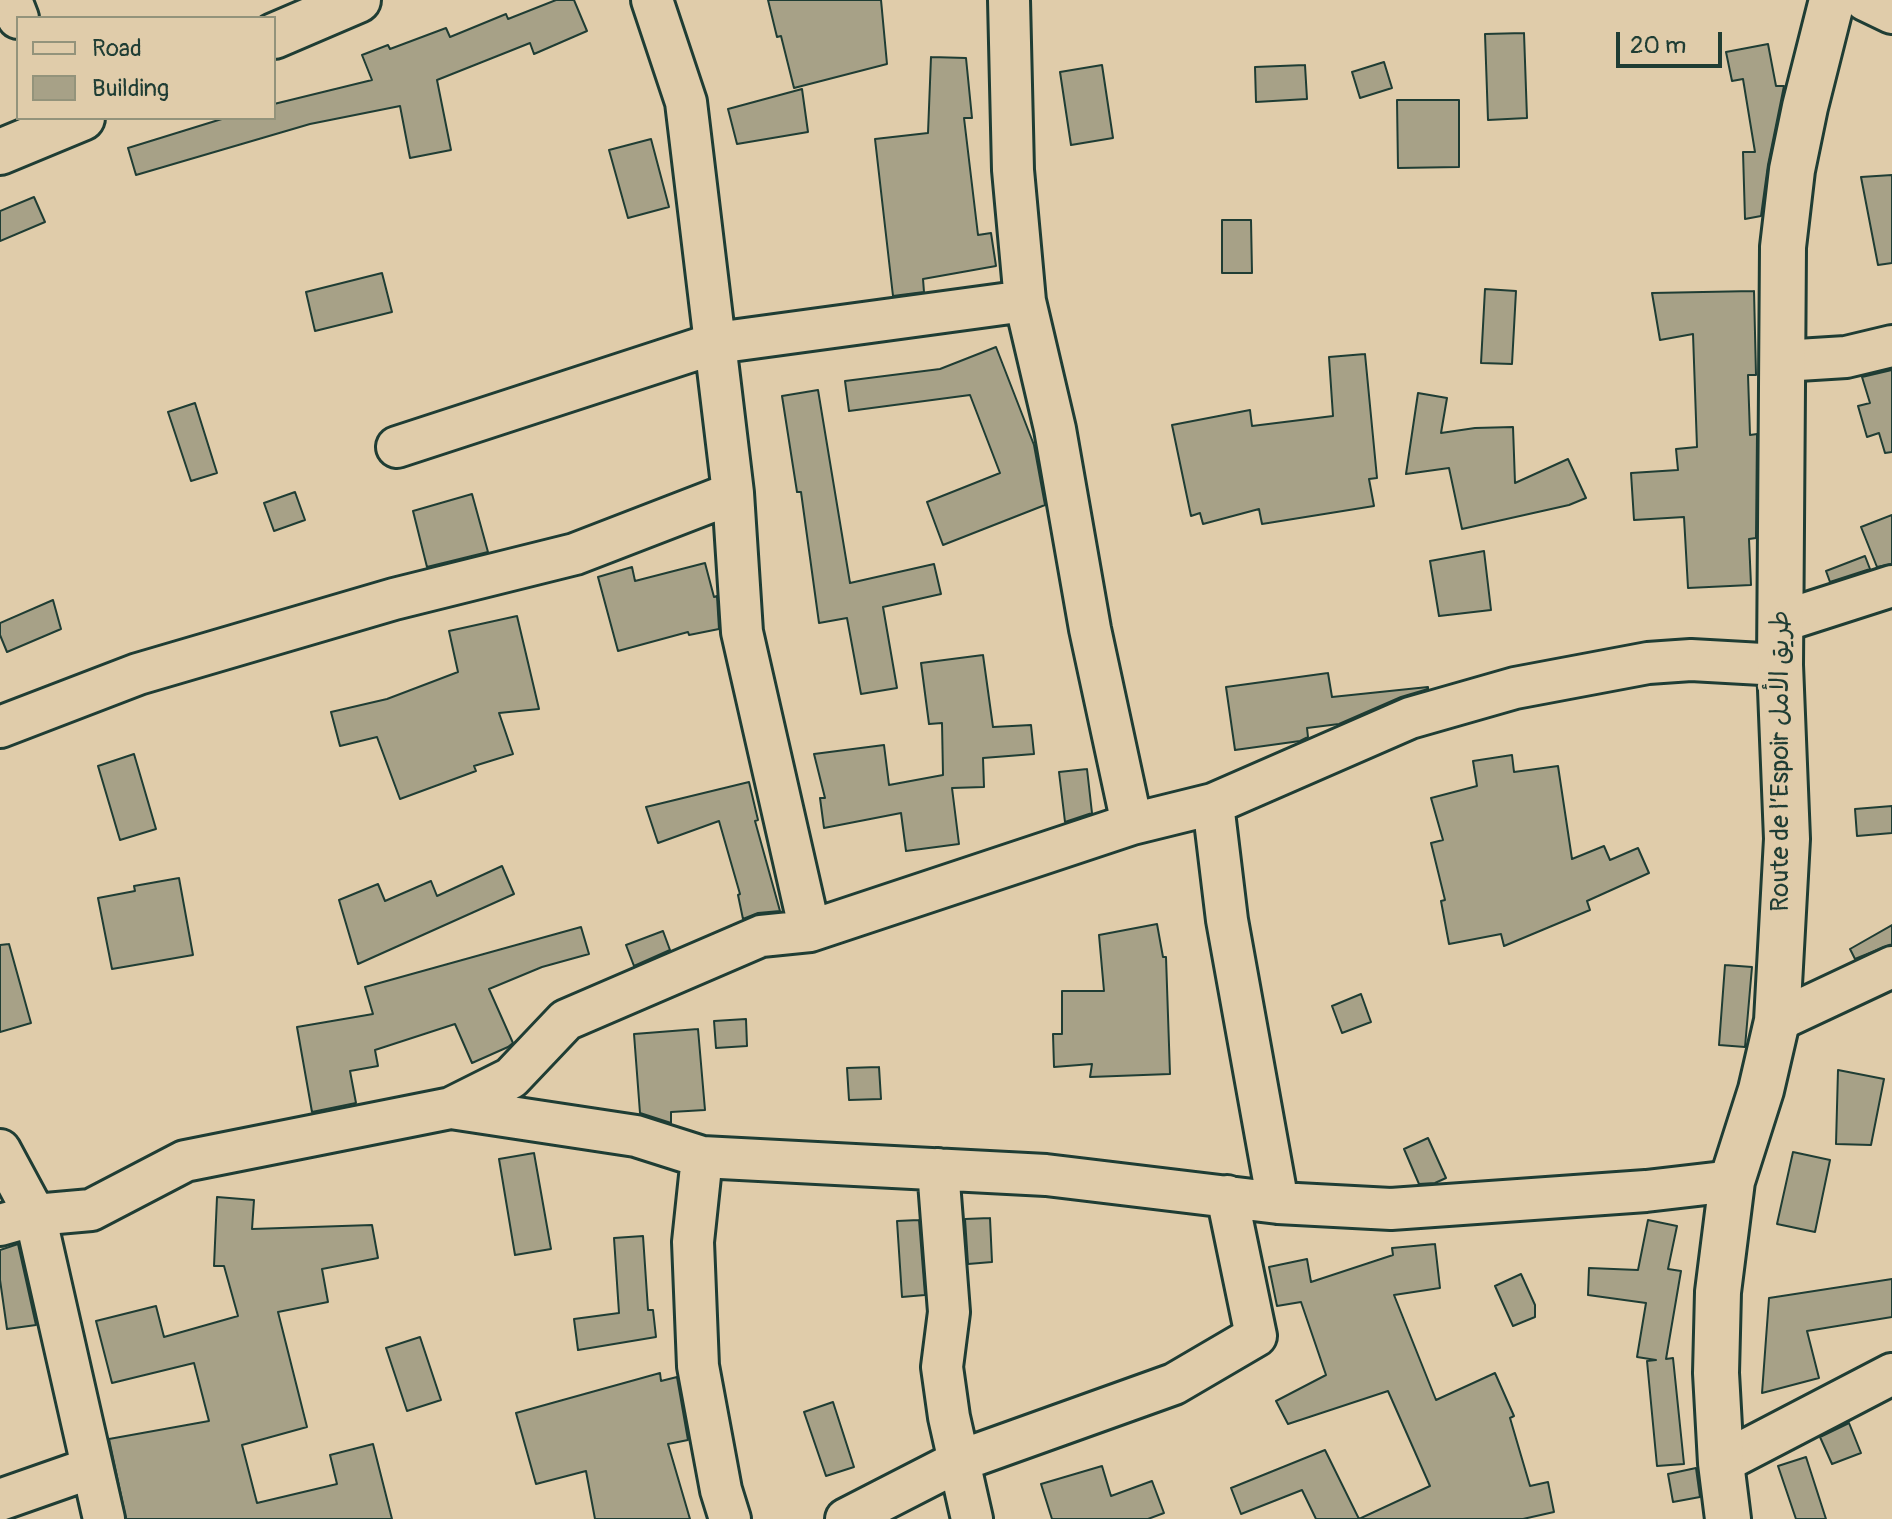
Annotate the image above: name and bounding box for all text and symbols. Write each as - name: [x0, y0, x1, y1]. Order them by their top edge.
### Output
- legend: [16, 16, 276, 120]
- scale bar: [1620, 16, 1726, 66]
- text: 20 m: [1630, 31, 1686, 60]
- text: Road: [92, 34, 142, 63]
- text: Building: [92, 74, 169, 103]
- street label: Route de l’Espoir طريق الأمل: [1765, 610, 1797, 912]

